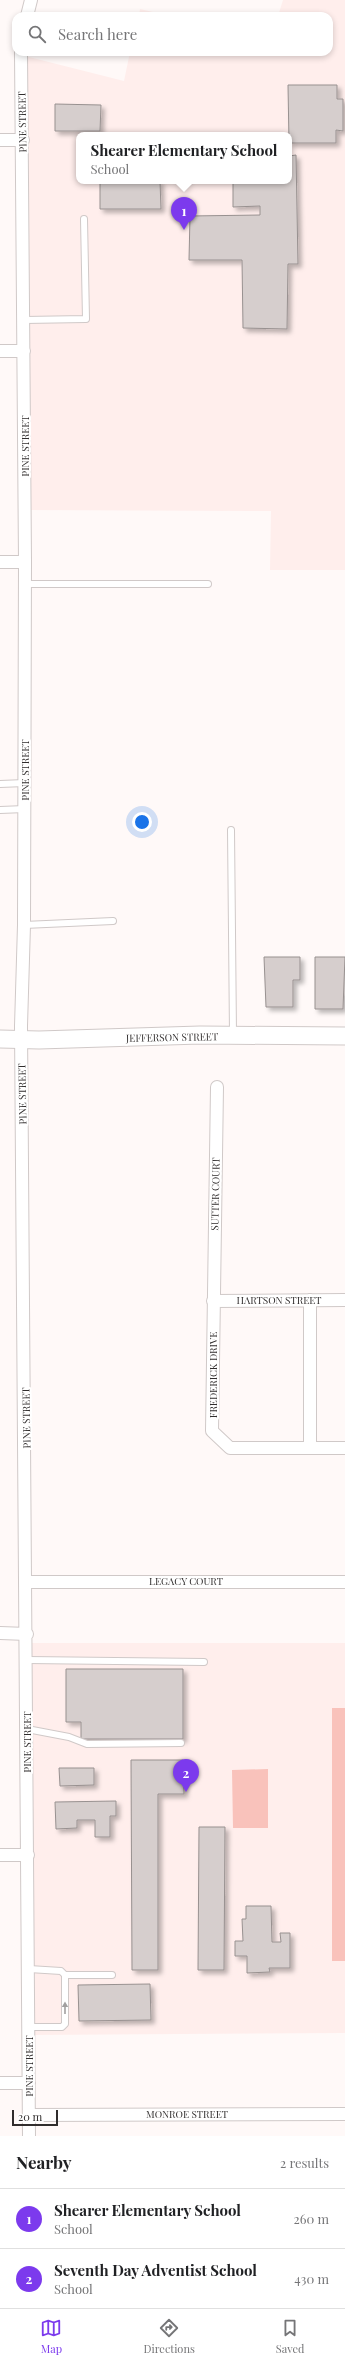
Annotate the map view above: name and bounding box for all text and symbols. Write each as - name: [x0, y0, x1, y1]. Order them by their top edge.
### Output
- search box: [12, 12, 333, 56]
- icon: search: [26, 23, 48, 45]
- text: Search here: [58, 24, 137, 44]
- street label: PINE STREET: [14, 91, 30, 153]
- popup: [76, 132, 292, 184]
- text: Shearer Elementary School: [90, 140, 278, 160]
- text: School: [90, 160, 129, 177]
- pin: 1: [171, 197, 197, 230]
- street label: PINE STREET: [18, 415, 32, 477]
- street label: PINE STREET: [18, 739, 32, 801]
- your location: [132, 812, 152, 832]
- street label: JEFFERSON STREET: [125, 1029, 218, 1045]
- street label: PINE STREET: [14, 1063, 30, 1125]
- street label: SUTTER COURT: [207, 1157, 223, 1231]
- street label: HARTSON STREET: [236, 1293, 322, 1307]
- street label: FREDERICK DRIVE: [206, 1332, 220, 1418]
- street label: PINE STREET: [18, 1387, 34, 1449]
- street label: LEGACY COURT: [149, 1574, 223, 1588]
- street label: PINE STREET: [20, 1711, 34, 1773]
- pin: 2: [173, 1759, 199, 1792]
- one-way arrow: [62, 2001, 68, 2014]
- street label: PINE STREET: [22, 2035, 36, 2097]
- street label: MONROE STREET: [146, 2107, 228, 2121]
- scale bar: [12, 2108, 58, 2127]
- text: 20 m: [18, 2109, 42, 2124]
- text: Nearby: [16, 2151, 71, 2173]
- text: 2 results: [280, 2154, 329, 2171]
- text: Shearer Elementary School: [54, 2200, 241, 2220]
- text: 1: [27, 2210, 31, 2227]
- text: 260 m: [293, 2210, 329, 2227]
- text: School: [54, 2220, 93, 2237]
- text: Seventh Day Adventist School: [54, 2260, 257, 2280]
- text: 2: [26, 2270, 32, 2287]
- text: 430 m: [294, 2270, 329, 2287]
- text: School: [54, 2280, 93, 2297]
- tab: Map: [40, 2317, 62, 2356]
- tab: Directions: [143, 2317, 195, 2356]
- tab: Saved: [276, 2317, 304, 2356]

